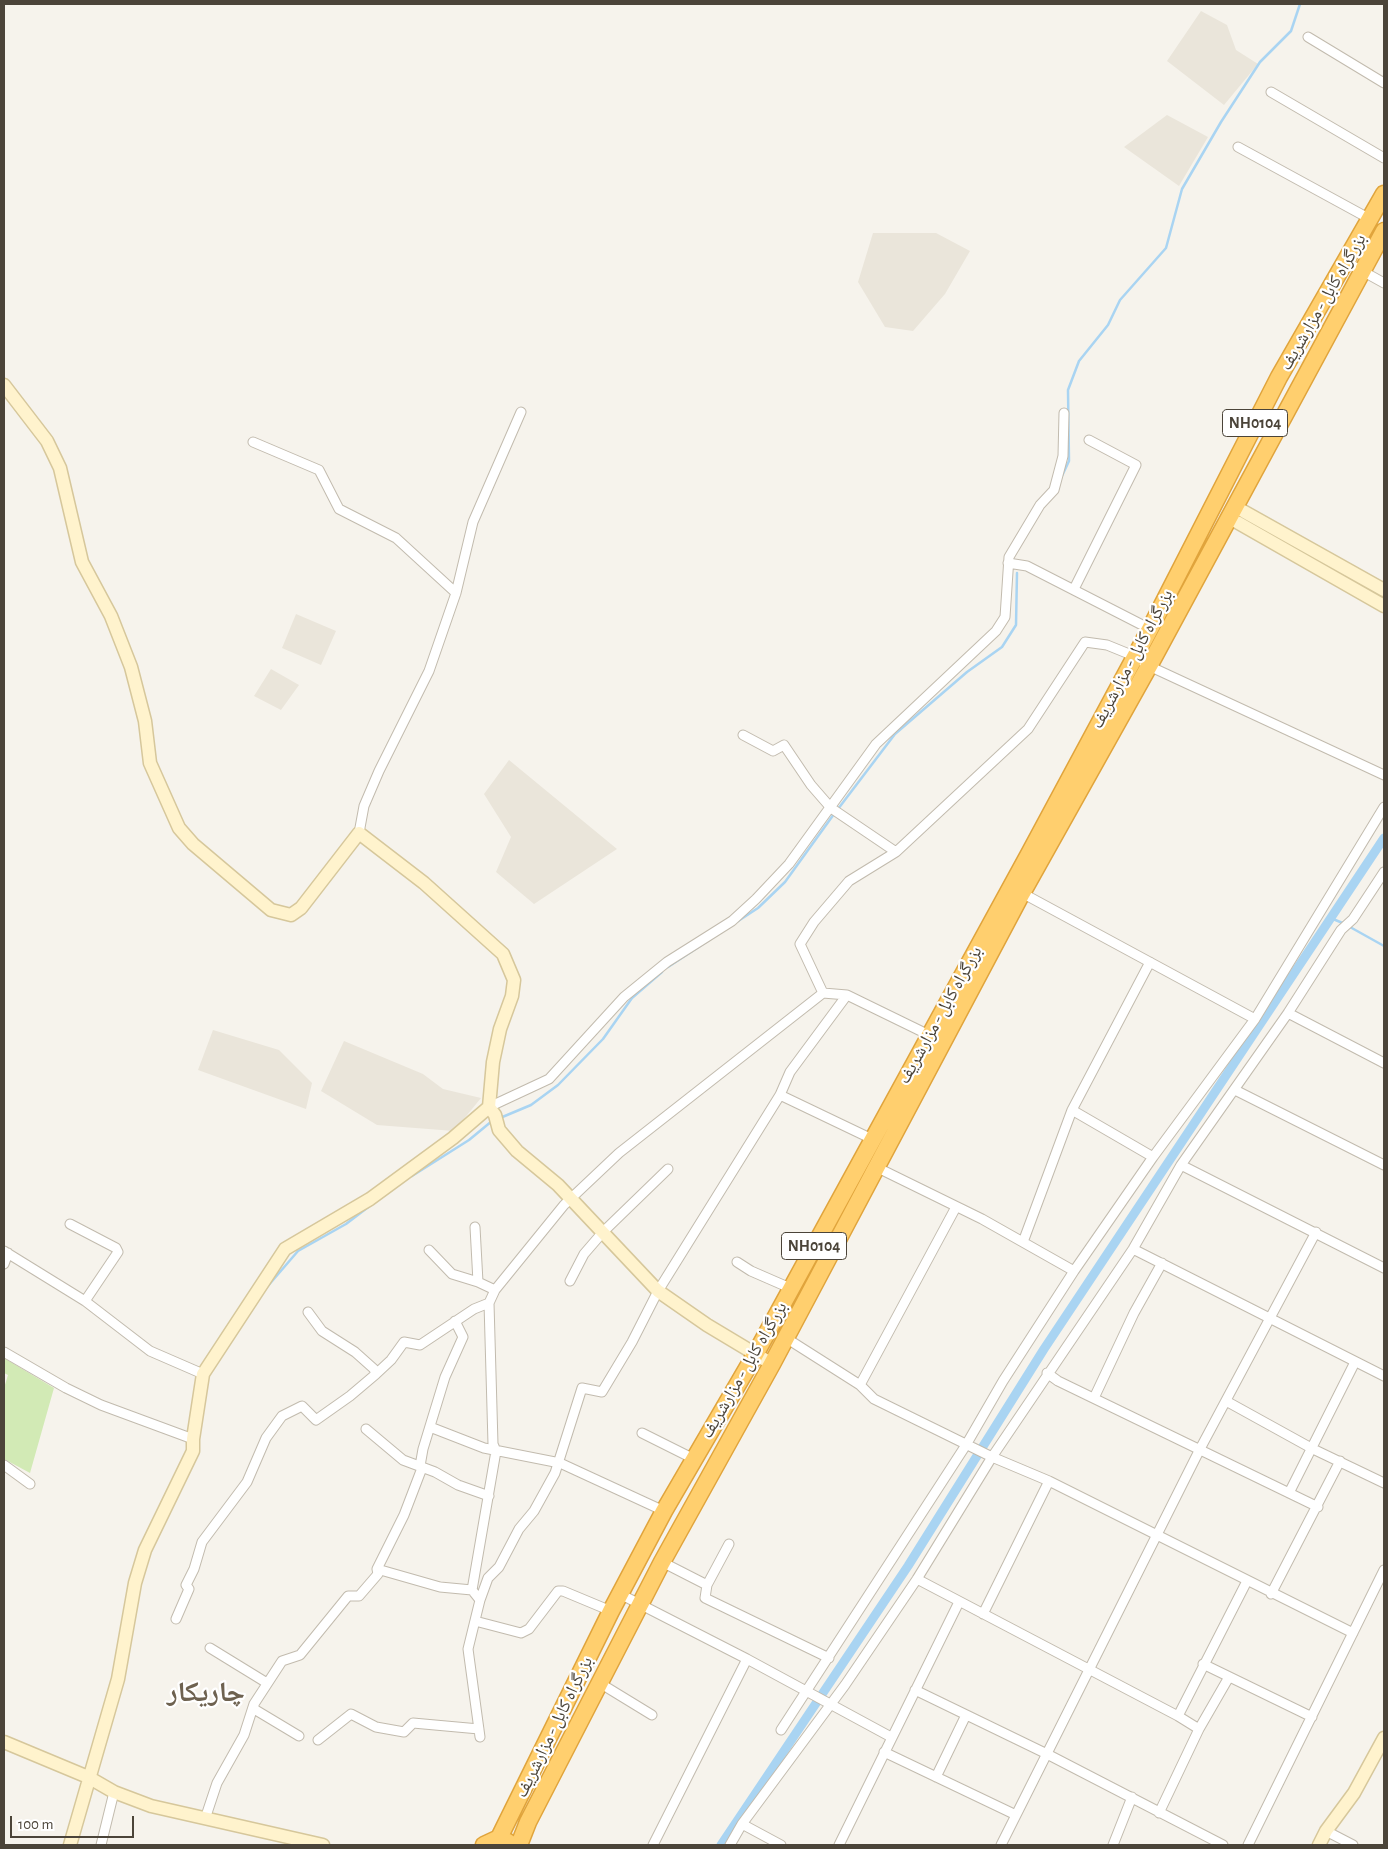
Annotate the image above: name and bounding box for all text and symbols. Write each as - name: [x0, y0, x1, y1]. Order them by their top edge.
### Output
- street label: بزرگراه کابل - مزارشریف: [1275, 230, 1371, 374]
- road number: NH0104: [1222, 409, 1288, 436]
- street label: بزرگراه کابل - مزارشریف: [1086, 586, 1178, 732]
- street label: بزرگراه کابل - مزارشریف: [893, 942, 987, 1088]
- road number: NH0104: [782, 1232, 846, 1260]
- street label: بزرگراه کابل - مزارشریف: [696, 1298, 792, 1442]
- street label: بزرگراه کابل - مزارشریف: [510, 1653, 598, 1801]
- district label: چاریکار: [167, 1676, 245, 1710]
- scale bar: [12, 1806, 136, 1838]
- text: 100 m: [18, 1817, 53, 1832]

